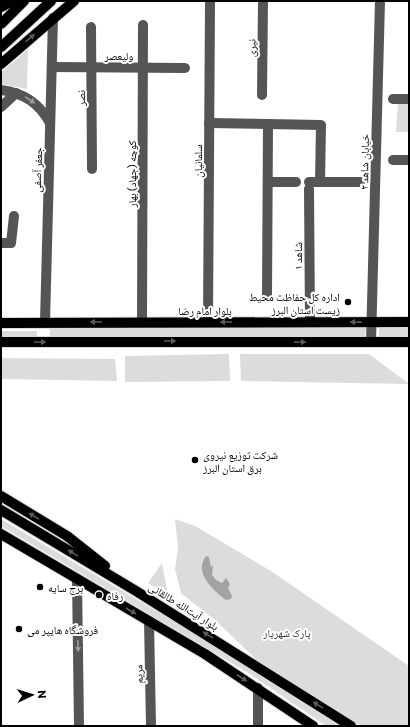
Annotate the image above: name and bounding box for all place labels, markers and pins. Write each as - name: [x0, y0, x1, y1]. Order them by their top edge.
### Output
- place label: اداره کل حفاظت محیط زیست استان البرز: [249, 290, 340, 317]
- marker: اداره کل حفاظت محیط زیست استان البرز: [343, 297, 353, 307]
- place label: شرکت توزیع نیروی برق استان البرز: [202, 448, 278, 475]
- marker: شرکت توزیع نیروی برق استان البرز: [190, 455, 200, 465]
- place label: برج سایه: [48, 581, 83, 595]
- marker: برج سایه: [35, 582, 45, 592]
- place label: رفاه: [107, 589, 123, 602]
- marker: رفاه: [94, 590, 104, 600]
- place label: فروشگاه هایپر می: [27, 623, 98, 637]
- marker: فروشگاه هایپر می: [14, 624, 24, 634]

